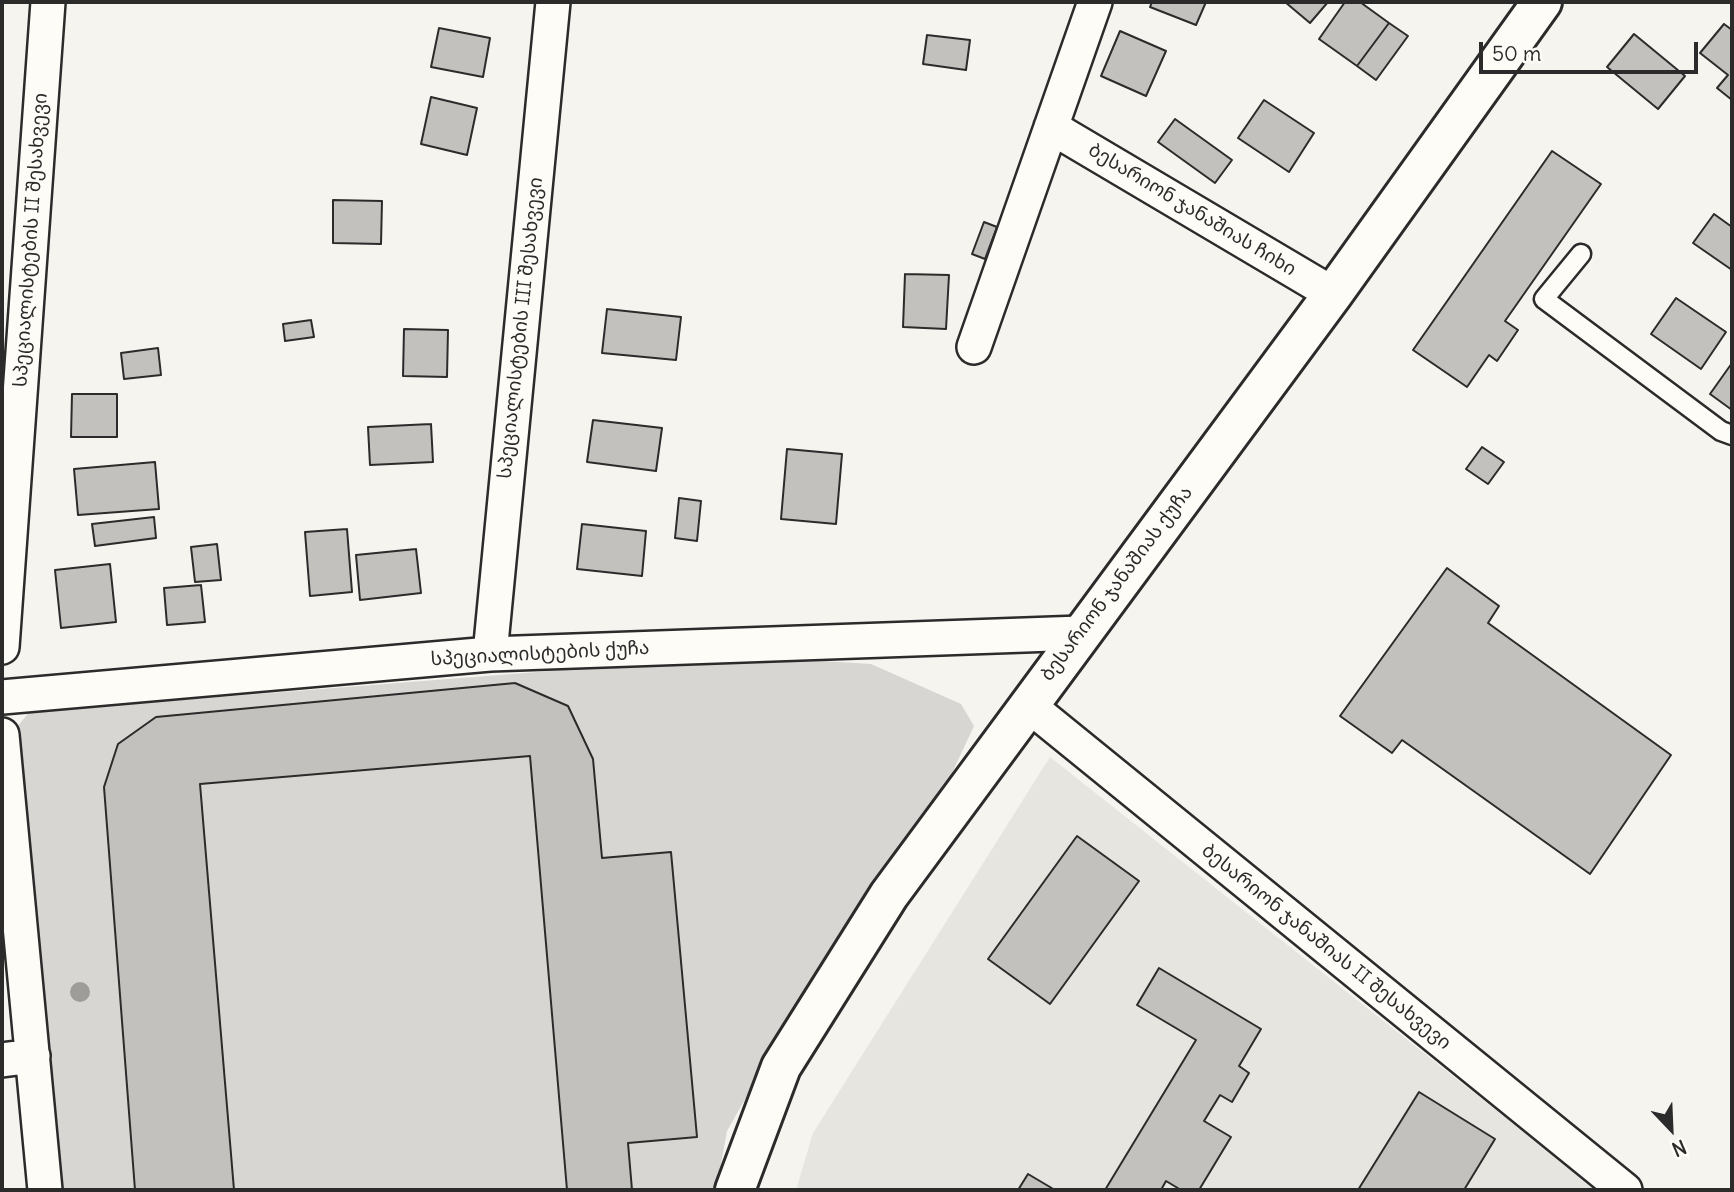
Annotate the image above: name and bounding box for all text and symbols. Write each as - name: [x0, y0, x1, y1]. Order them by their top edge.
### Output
- scale bar: [1482, 28, 1701, 72]
- text: 50 m: [1492, 40, 1541, 67]
- street label: სპეციალისტების II შესახვევი: [9, 92, 53, 388]
- street label: ბესარიონ ჯანაშიას ჩიხი: [1084, 139, 1300, 281]
- street label: სპეციალისტების III შესახვევი: [494, 176, 548, 480]
- street label: ბესარიონ ჯანაშიას ქუჩა: [1036, 482, 1198, 686]
- street label: სპეციალისტების ქუჩა: [430, 637, 650, 671]
- street label: ბესარიონ ჯანაშიას II შესახვევი: [1197, 839, 1455, 1055]
- north arrow: [1636, 1094, 1706, 1164]
- text: N: [1668, 1135, 1690, 1162]

